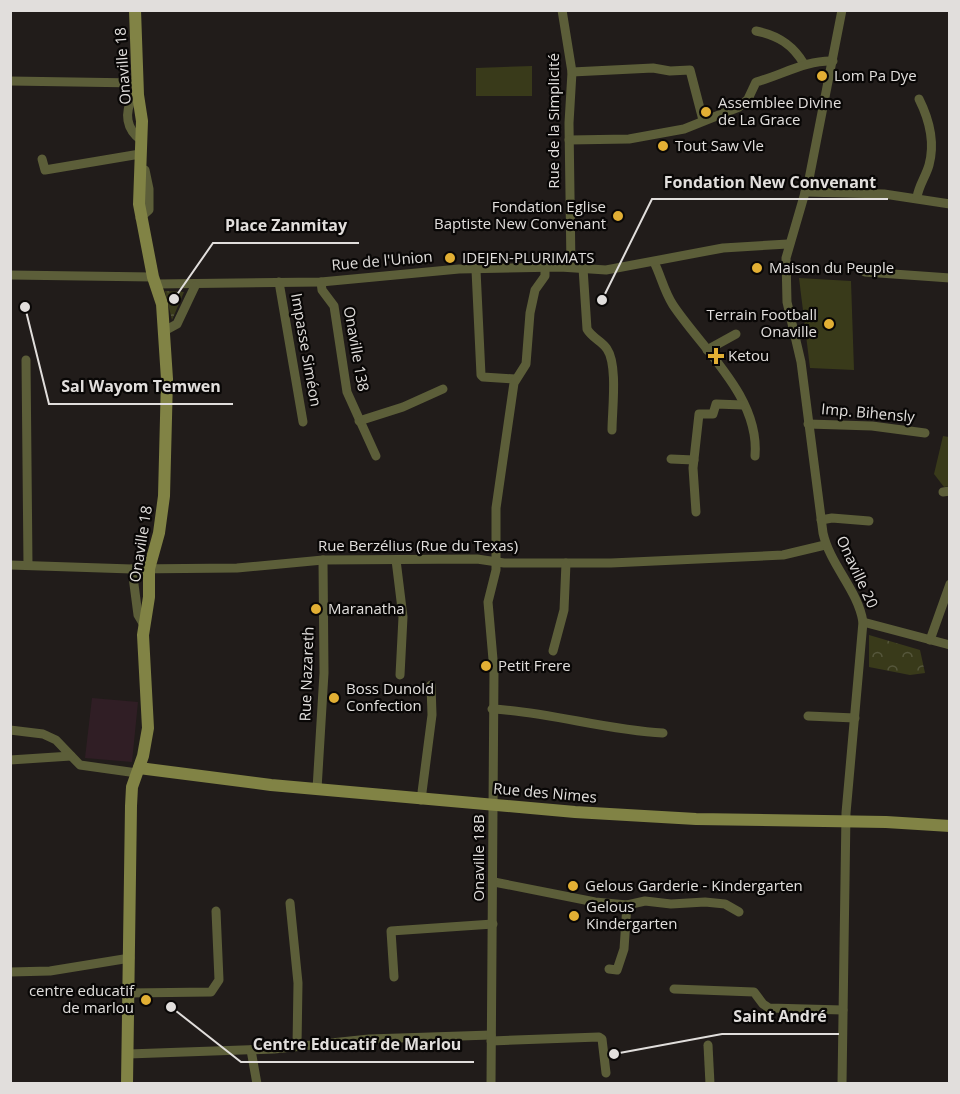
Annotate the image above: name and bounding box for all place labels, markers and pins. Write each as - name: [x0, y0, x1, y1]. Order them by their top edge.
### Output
- place label: Lom Pa Dye: [834, 65, 917, 85]
- marker: Lom Pa Dye: [815, 69, 829, 83]
- place label: Assemblee Divine de La Grace: [718, 92, 841, 129]
- marker: Assemblee Divine de La Grace: [699, 105, 713, 119]
- place label: Tout Saw Vle: [675, 135, 764, 155]
- marker: Tout Saw Vle: [656, 139, 670, 153]
- callout: Fondation New Convenant: [652, 165, 888, 199]
- place label: Fondation Eglise Baptiste New Convenant: [434, 196, 606, 233]
- callout: Place Zanmitay: [213, 209, 359, 243]
- marker: Fondation Eglise Baptiste New Convenant: [611, 209, 625, 223]
- place label: IDEJEN-PLURIMATS: [462, 247, 595, 267]
- marker: IDEJEN-PLURIMATS: [443, 251, 457, 265]
- place label: Maison du Peuple: [769, 257, 894, 277]
- marker: Maison du Peuple: [750, 261, 764, 275]
- place label: Terrain Football Onaville: [707, 304, 817, 341]
- marker: Terrain Football Onaville: [822, 317, 836, 331]
- place label: Ketou: [728, 345, 769, 365]
- marker: Ketou: [709, 349, 723, 363]
- callout: Sal Wayom Temwen: [49, 370, 233, 404]
- place label: Maranatha: [328, 598, 405, 618]
- marker: Maranatha: [309, 602, 323, 616]
- place label: Petit Frere: [498, 655, 571, 675]
- marker: Petit Frere: [479, 659, 493, 673]
- place label: Boss Dunold Confection: [346, 678, 434, 715]
- marker: Boss Dunold Confection: [327, 691, 341, 705]
- place label: Gelous Garderie - Kindergarten: [585, 875, 803, 895]
- marker: Gelous Garderie - Kindergarten: [566, 879, 580, 893]
- place label: Gelous Kindergarten: [586, 896, 677, 933]
- marker: Gelous Kindergarten: [567, 909, 581, 923]
- place label: centre educatif de marlou: [29, 980, 135, 1017]
- marker: centre educatif de marlou: [139, 993, 153, 1007]
- callout: Saint André: [722, 1000, 839, 1034]
- callout: Centre Educatif de Marlou: [241, 1028, 474, 1062]

